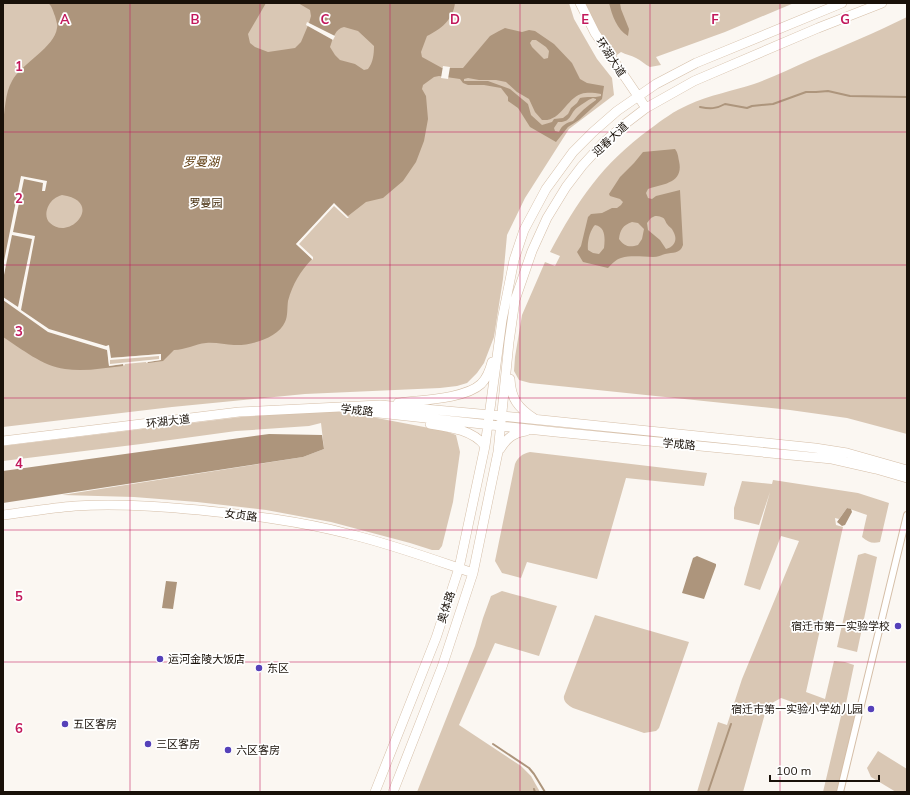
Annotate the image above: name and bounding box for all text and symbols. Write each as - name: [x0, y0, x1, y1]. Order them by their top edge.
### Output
- text: A: [60, 11, 70, 27]
- text: B: [191, 11, 200, 27]
- text: C: [321, 11, 330, 27]
- text: D: [450, 11, 460, 27]
- text: E: [581, 11, 589, 27]
- text: F: [711, 11, 719, 27]
- text: G: [840, 11, 850, 27]
- street label: 环湖大道: [593, 35, 629, 79]
- text: 1: [15, 58, 23, 74]
- street label: 迎春大道: [589, 119, 631, 159]
- water label: 罗曼湖: [183, 154, 221, 169]
- text: 2: [15, 190, 23, 206]
- park label: 罗曼园: [190, 196, 223, 210]
- text: 3: [15, 323, 23, 339]
- street label: 学成路: [340, 401, 374, 419]
- street label: 环湖大道: [145, 411, 191, 431]
- street label: 学成路: [662, 436, 696, 452]
- text: 4: [15, 455, 23, 471]
- street label: 女贞路: [224, 506, 258, 524]
- text: 5: [15, 588, 23, 604]
- street label: 奥体路: [434, 589, 458, 625]
- place label: 宿迁市第一实验学校: [791, 619, 890, 633]
- marker: 宿迁市第一实验学校: [893, 621, 903, 631]
- place label: 运河金陵大饭店: [168, 652, 245, 666]
- marker: 运河金陵大饭店: [155, 654, 165, 664]
- place label: 东区: [267, 661, 289, 675]
- marker: 东区: [254, 663, 264, 673]
- place label: 宿迁市第一实验小学幼儿园: [731, 702, 863, 716]
- marker: 宿迁市第一实验小学幼儿园: [866, 704, 876, 714]
- place label: 五区客房: [73, 717, 117, 731]
- marker: 五区客房: [60, 719, 70, 729]
- text: 6: [15, 720, 23, 736]
- place label: 三区客房: [156, 737, 200, 751]
- marker: 三区客房: [143, 739, 153, 749]
- place label: 六区客房: [236, 743, 280, 757]
- marker: 六区客房: [223, 745, 233, 755]
- scale bar: [770, 757, 879, 783]
- text: 100 m: [776, 763, 811, 778]

